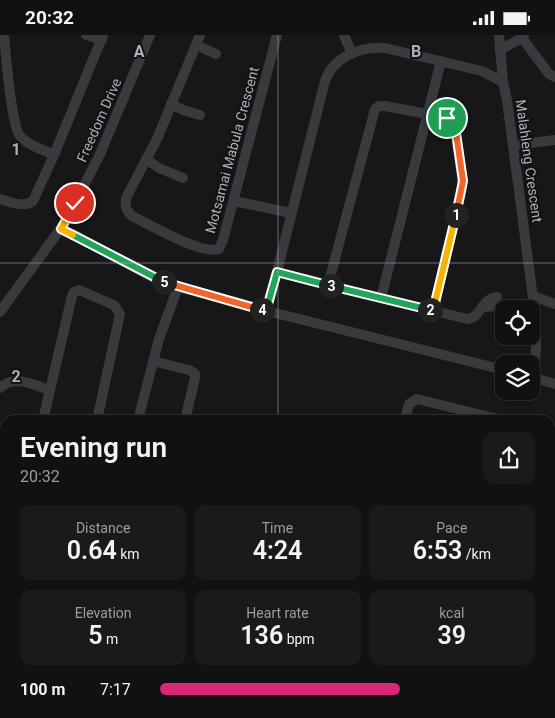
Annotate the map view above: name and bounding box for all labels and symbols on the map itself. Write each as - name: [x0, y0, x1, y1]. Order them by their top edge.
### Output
- text: A: [134, 42, 145, 61]
- text: B: [411, 42, 421, 61]
- street label: Motsamai Mabula Crescent: [202, 65, 262, 235]
- street label: Freedom Drive: [73, 76, 125, 164]
- pin: [426, 97, 468, 139]
- street label: Malahleng Crescent: [512, 99, 546, 224]
- text: 1: [11, 140, 21, 159]
- pin: [54, 182, 96, 224]
- pin: 1: [444, 203, 468, 227]
- pin: 5: [152, 269, 176, 295]
- pin: 3: [318, 273, 344, 299]
- pin: 4: [250, 297, 274, 323]
- pin: 2: [418, 297, 442, 323]
- text: 2: [11, 367, 21, 386]

